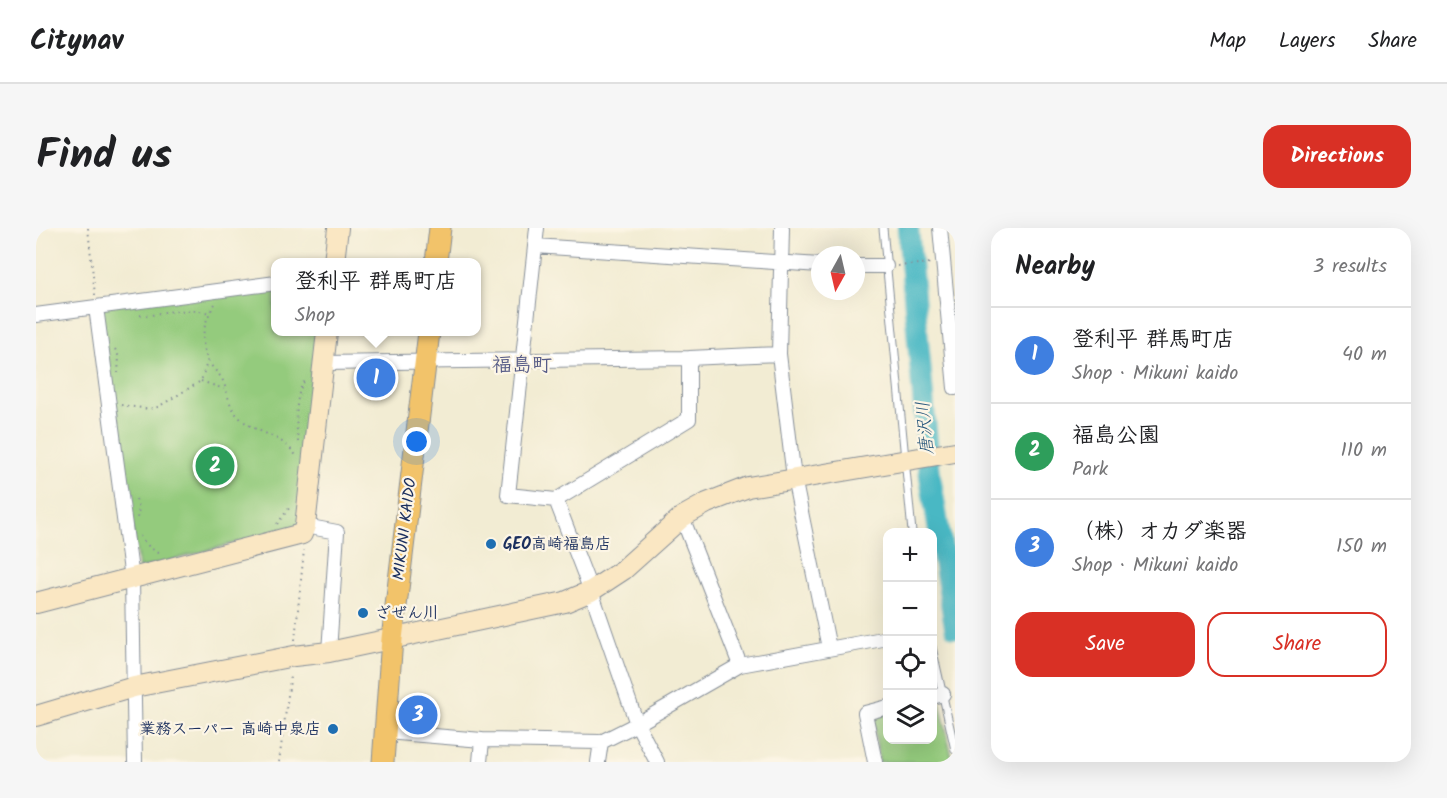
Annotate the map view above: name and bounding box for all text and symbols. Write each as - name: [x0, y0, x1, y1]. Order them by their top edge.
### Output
- text: Citynav: [30, 19, 123, 64]
- text: Map: [1209, 25, 1246, 58]
- text: Layers: [1279, 25, 1335, 58]
- text: Share: [1368, 25, 1417, 58]
- text: Find us: [36, 123, 172, 190]
- button: Directions: [1263, 125, 1411, 188]
- north arrow: [811, 246, 865, 300]
- text: Nearby: [1015, 246, 1095, 288]
- text: 3 results: [1313, 251, 1387, 283]
- popup: [271, 258, 481, 336]
- text: 登利平 群馬町店: [295, 265, 457, 300]
- text: Shop: [295, 300, 335, 332]
- text: 登利平 群馬町店: [1072, 323, 1234, 358]
- text: 1: [1031, 339, 1038, 371]
- text: 40 m: [1342, 339, 1387, 371]
- district label: 福島町: [492, 350, 552, 382]
- pin: 1: [356, 356, 396, 400]
- text: Shop · Mikuni kaido: [1072, 358, 1238, 390]
- water label: 唐沢川: [909, 400, 943, 456]
- text: 福島公園: [1072, 419, 1160, 454]
- your location: [402, 427, 431, 456]
- text: 2: [1029, 435, 1040, 467]
- text: 110 m: [1341, 435, 1387, 467]
- pin: 2: [196, 444, 234, 488]
- text: Park: [1072, 454, 1108, 486]
- street label: MIKUNI KAIDO: [386, 476, 424, 582]
- text: （株）オカダ楽器: [1072, 515, 1248, 550]
- map controls: [883, 528, 937, 744]
- button: +: [883, 528, 937, 582]
- text: 3: [1029, 531, 1040, 563]
- text: 150 m: [1336, 531, 1387, 563]
- place label: GEO高崎福島店: [503, 532, 611, 557]
- marker: GEO高崎福島店: [484, 537, 498, 551]
- text: Shop · Mikuni kaido: [1072, 550, 1238, 582]
- button: −: [883, 582, 937, 636]
- place label: ざぜん川: [375, 601, 439, 626]
- marker: ざぜん川: [356, 606, 370, 620]
- button: Save: [1015, 612, 1195, 677]
- button: Share: [1207, 612, 1387, 677]
- button: locate: [883, 636, 937, 690]
- button: layers: [883, 690, 937, 744]
- pin: 3: [398, 692, 437, 738]
- place label: 業務スーパー 高崎中泉店: [139, 717, 321, 742]
- marker: 業務スーパー 高崎中泉店: [326, 722, 340, 736]

